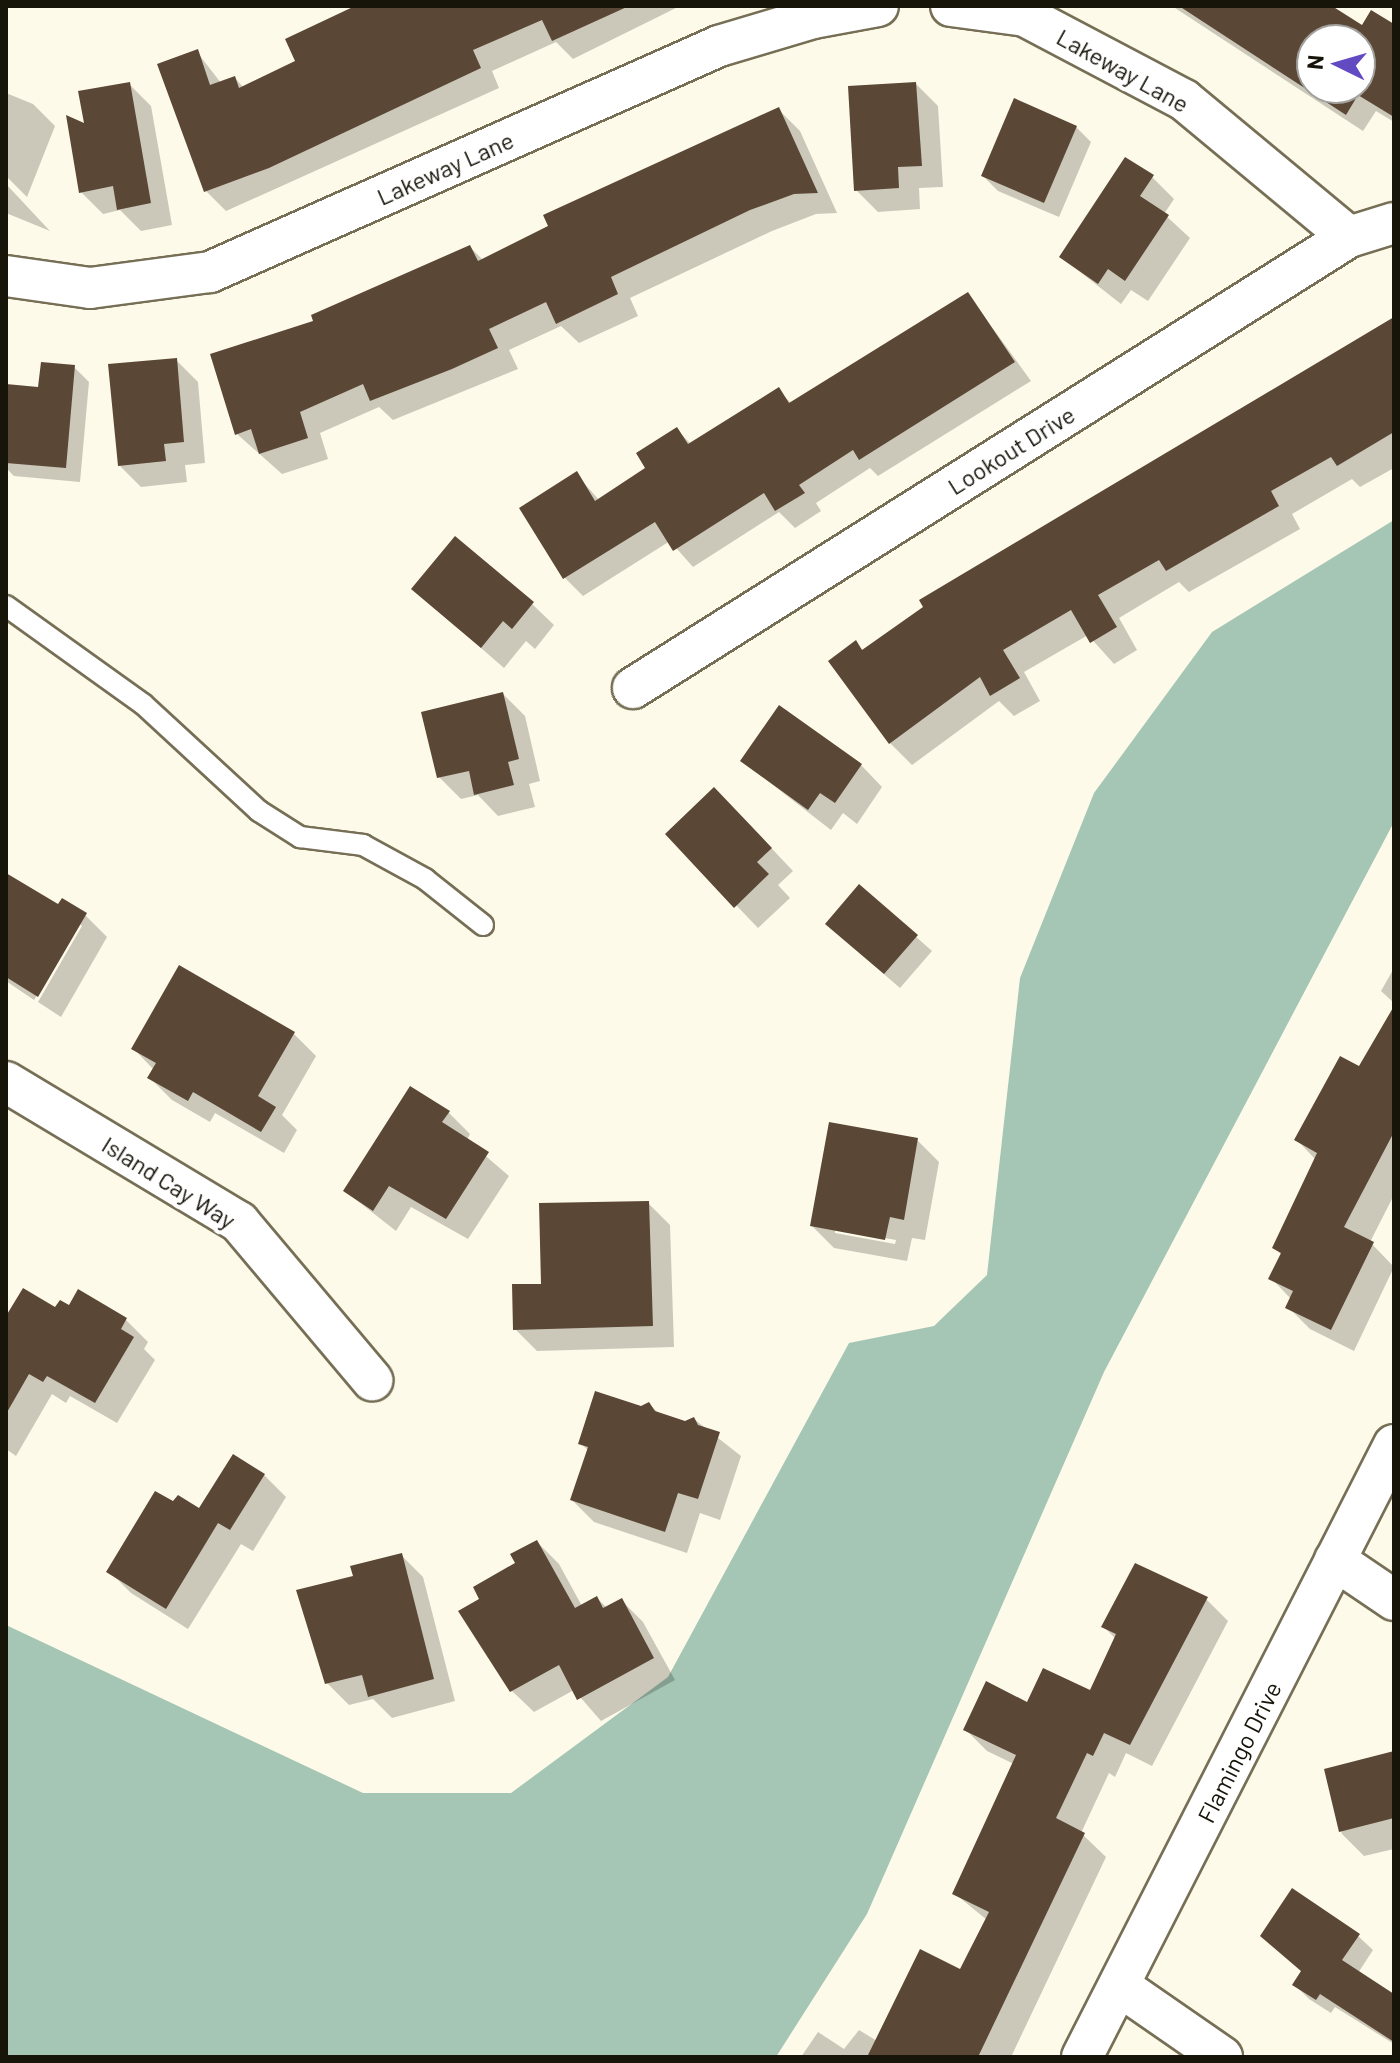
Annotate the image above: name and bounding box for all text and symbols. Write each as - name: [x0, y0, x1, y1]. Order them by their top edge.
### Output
- street label: Lakeway Lane: [1052, 22, 1194, 118]
- north arrow: [1296, 24, 1376, 104]
- text: N: [1300, 54, 1328, 71]
- street label: Lakeway Lane: [372, 125, 518, 211]
- street label: Lookout Drive: [942, 400, 1080, 500]
- street label: Island Cay Way: [97, 1130, 241, 1234]
- street label: Flamingo Drive: [1191, 1677, 1287, 1827]

